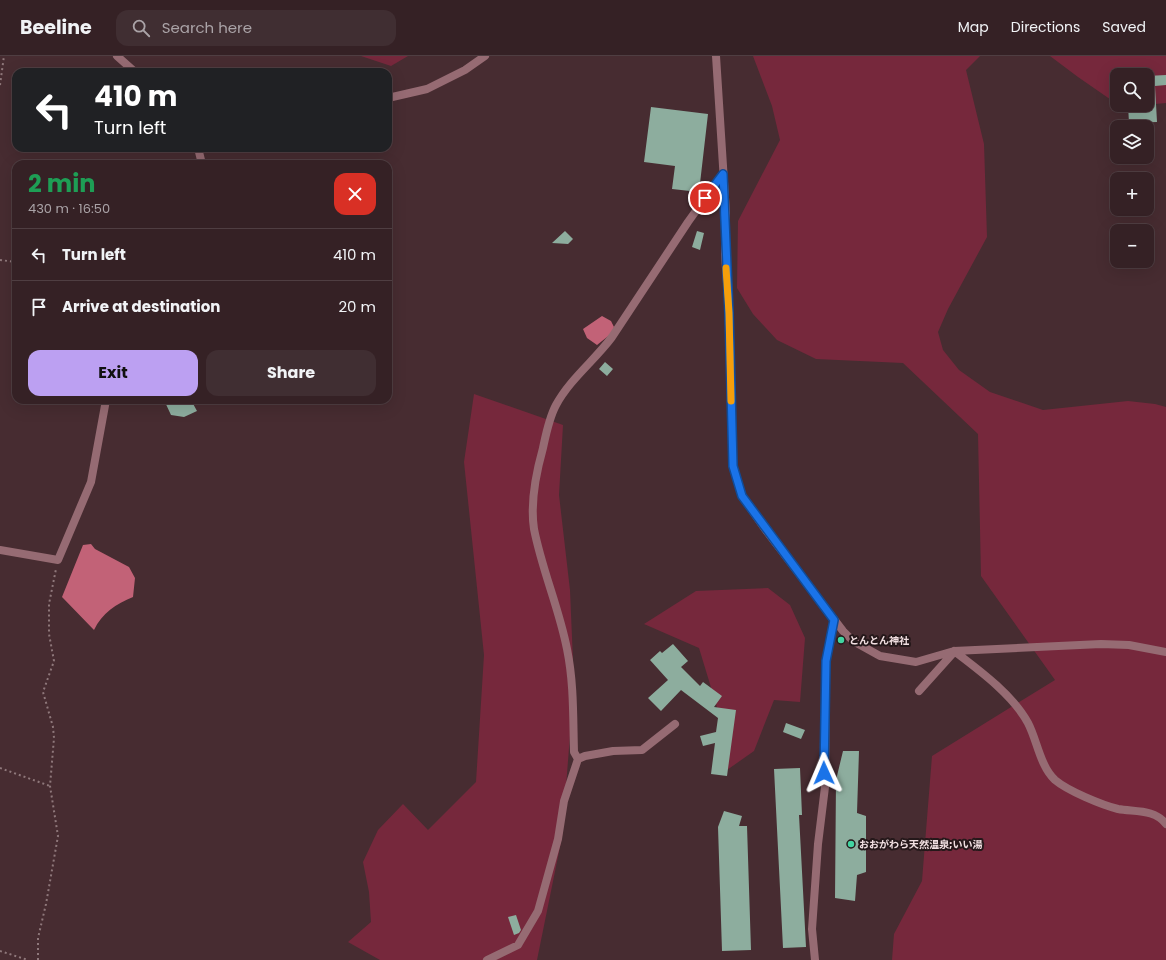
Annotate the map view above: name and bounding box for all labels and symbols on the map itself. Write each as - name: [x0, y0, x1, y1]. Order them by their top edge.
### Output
- pin: [688, 181, 722, 215]
- place label: とんとん神社: [849, 633, 910, 648]
- marker: とんとん神社: [836, 635, 846, 645]
- position arrow: [803, 752, 845, 794]
- place label: おおがわら天然温泉;いい湯: [859, 837, 982, 852]
- marker: おおがわら天然温泉;いい湯: [846, 839, 856, 849]

